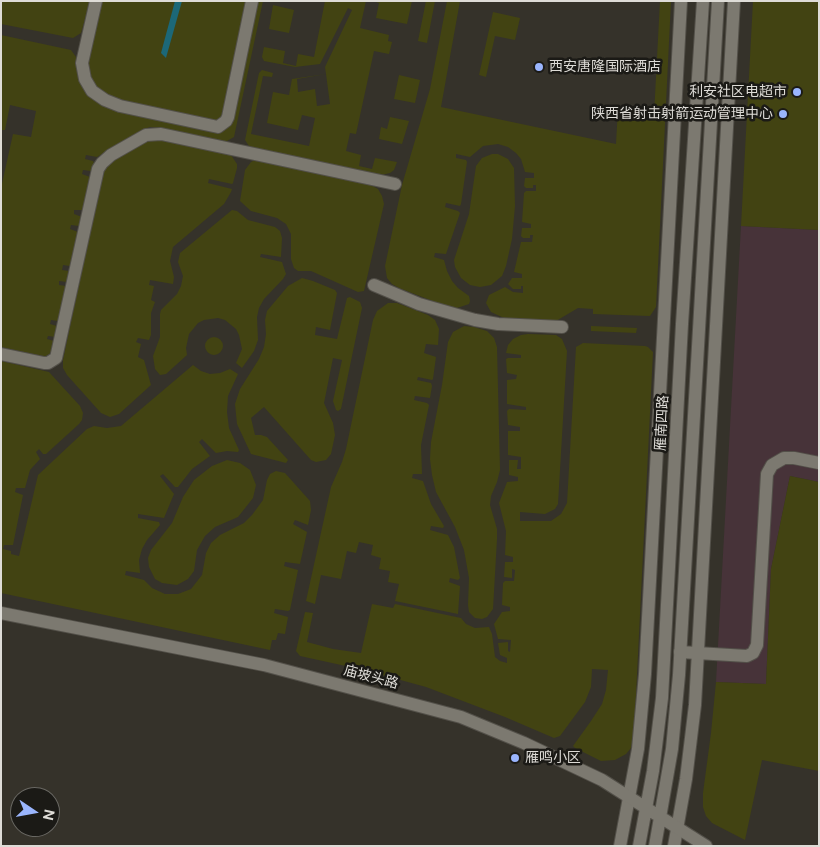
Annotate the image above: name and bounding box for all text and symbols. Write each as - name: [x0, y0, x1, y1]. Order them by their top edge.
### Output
- place label: 西安唐隆国际酒店: [549, 59, 661, 75]
- marker: 西安唐隆国际酒店: [533, 61, 545, 73]
- place label: 利安社区电超市: [689, 84, 787, 100]
- marker: 利安社区电超市: [791, 86, 803, 98]
- place label: 陕西省射击射箭运动管理中心: [591, 106, 773, 122]
- marker: 陕西省射击射箭运动管理中心: [777, 108, 789, 120]
- street label: 雁南四路: [652, 395, 672, 451]
- street label: 庙坡头路: [342, 662, 400, 692]
- place label: 雁鸣小区: [525, 750, 581, 766]
- marker: 雁鸣小区: [509, 752, 521, 764]
- north arrow: [10, 787, 60, 837]
- text: N: [40, 808, 58, 822]

